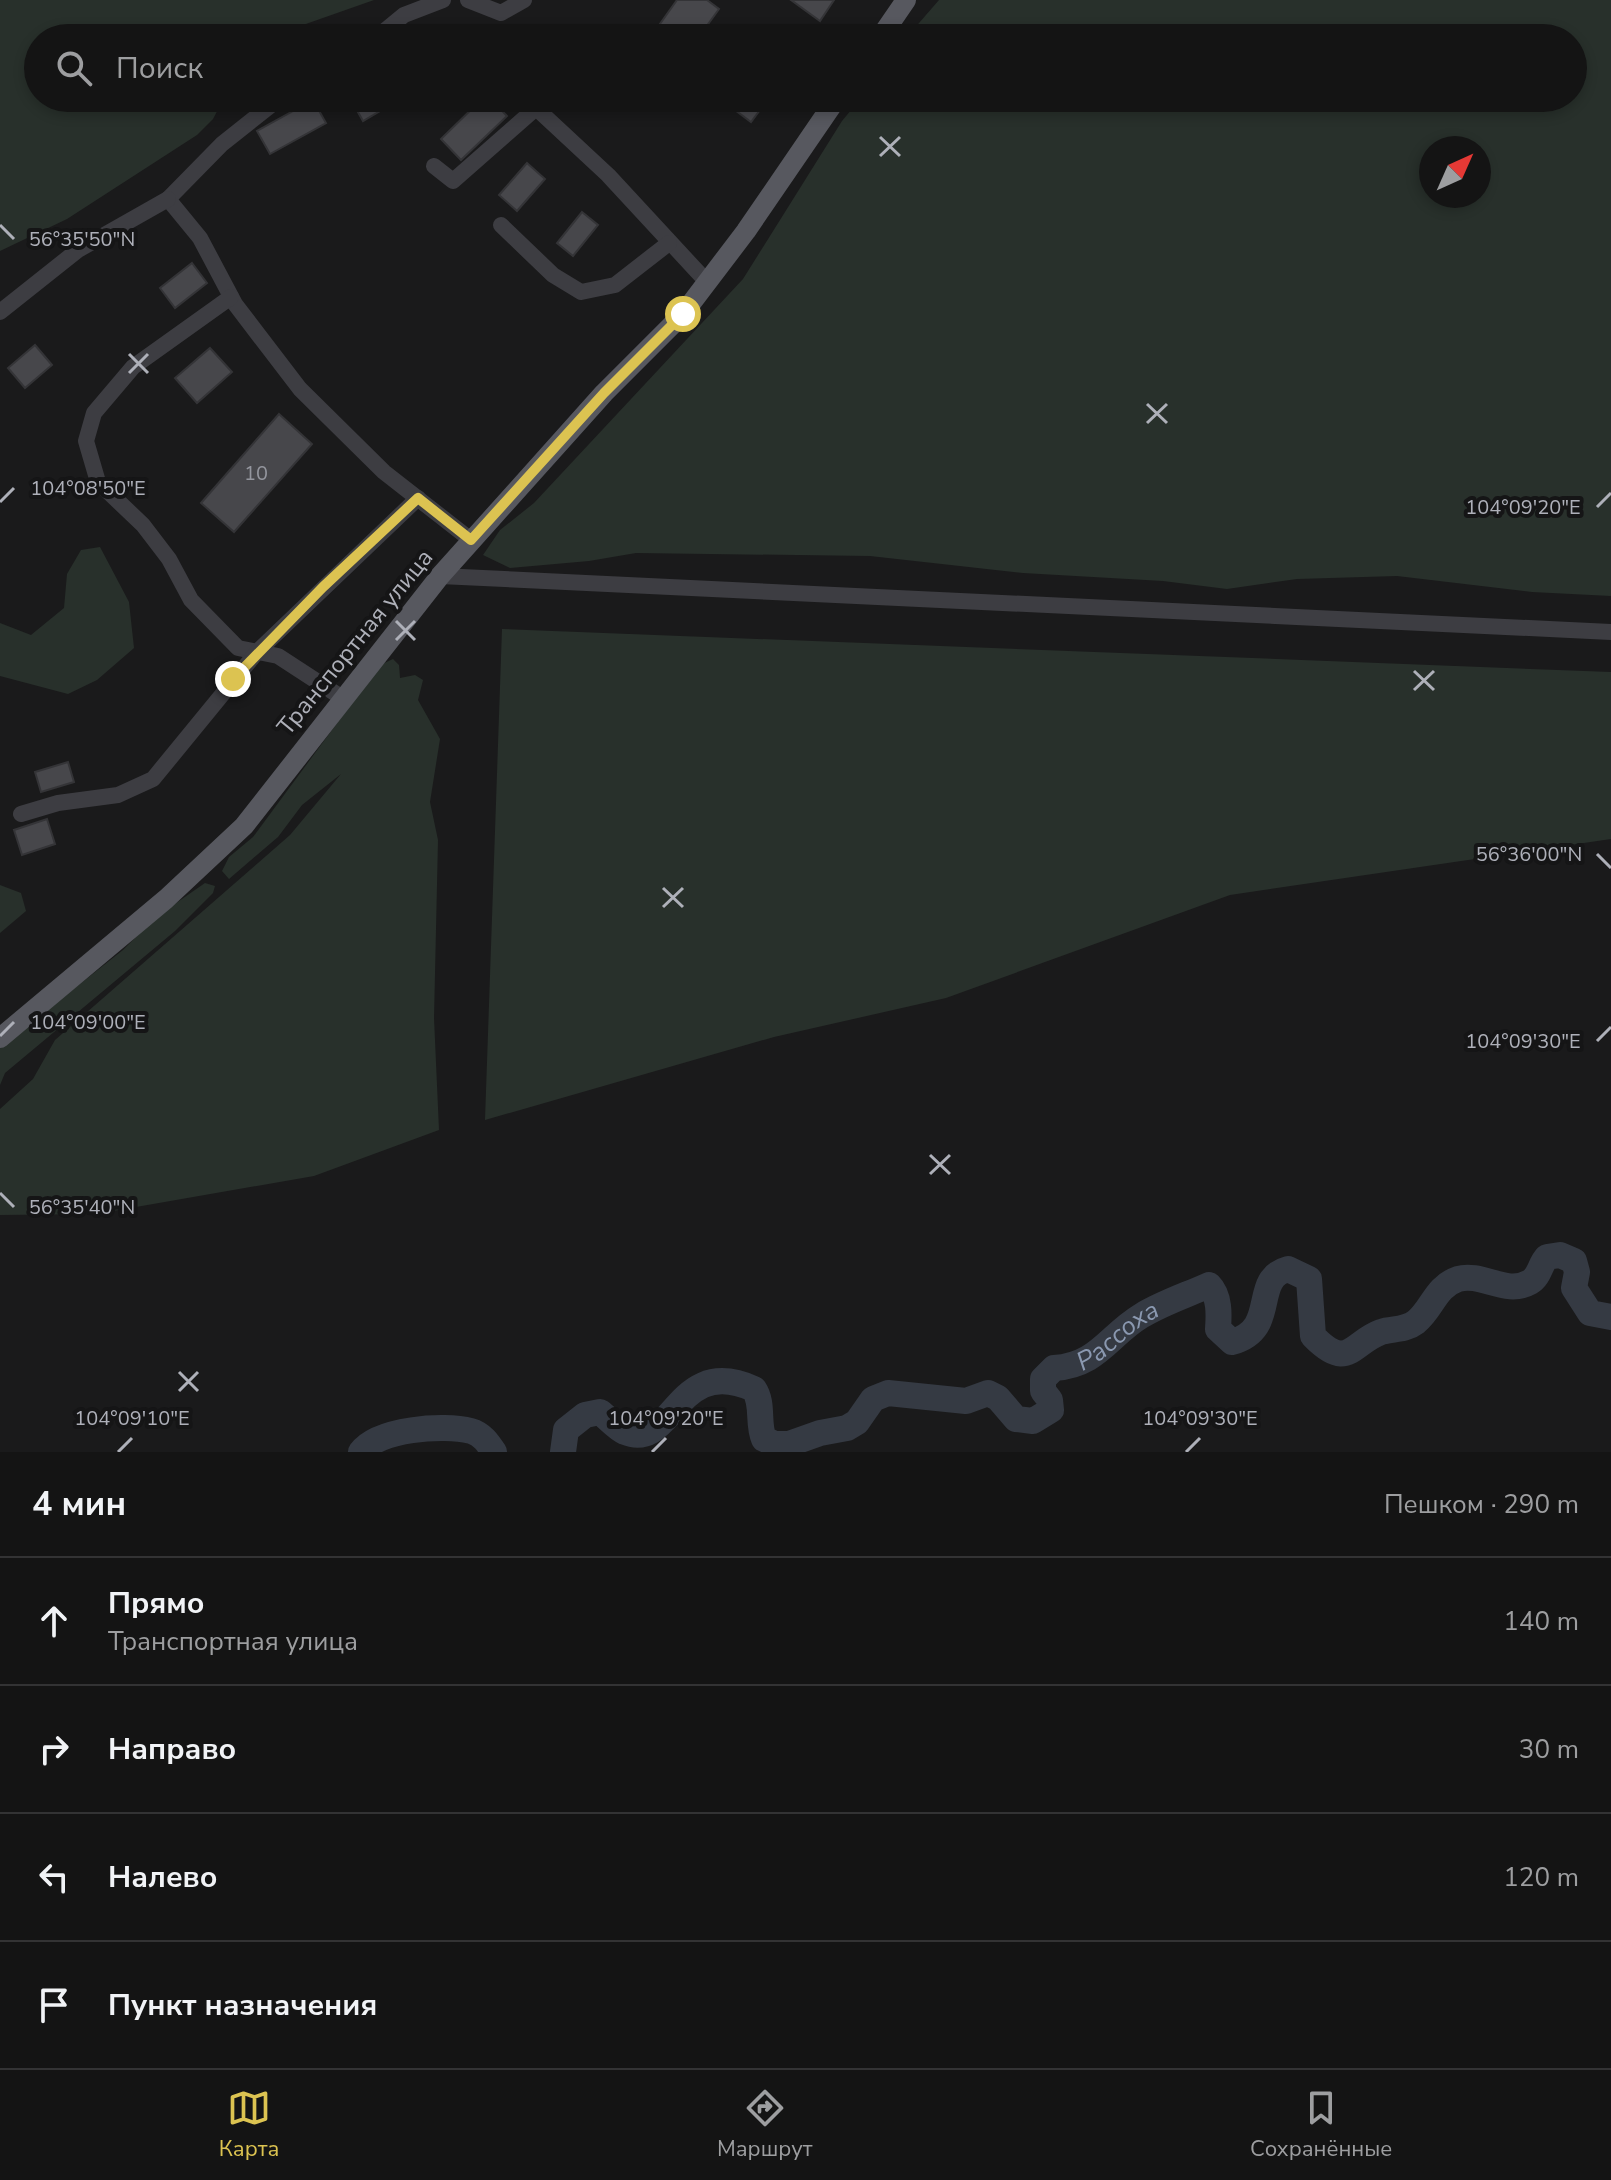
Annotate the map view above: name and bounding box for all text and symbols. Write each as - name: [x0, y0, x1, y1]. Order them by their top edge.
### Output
- search box: [24, 24, 1587, 112]
- icon: search: [52, 46, 96, 90]
- text: Поиск: [116, 48, 203, 89]
- north arrow: [1419, 136, 1491, 208]
- text: 56°35'50"N: [29, 226, 135, 253]
- route start: [665, 296, 701, 332]
- house number: 10: [244, 460, 268, 487]
- text: 104°08'50"E: [30, 475, 146, 502]
- text: 104°09'20"E: [1465, 494, 1581, 521]
- street label: Транспортная улица: [270, 542, 440, 742]
- route end: [215, 661, 251, 697]
- text: 56°36'00"N: [1476, 841, 1582, 868]
- text: 104°09'00"E: [30, 1009, 146, 1036]
- text: 104°09'30"E: [1465, 1028, 1581, 1055]
- text: 56°35'40"N: [29, 1194, 135, 1221]
- water label: Рассоха: [1070, 1292, 1165, 1379]
- text: 104°09'10"E: [74, 1405, 190, 1432]
- text: 104°09'20"E: [608, 1405, 724, 1432]
- text: 104°09'30"E: [1142, 1405, 1258, 1432]
- text: 4 мин: [32, 1481, 126, 1527]
- text: Пешком · 290 m: [1384, 1487, 1579, 1522]
- text: Прямо: [108, 1583, 205, 1624]
- icon: ahead: [32, 1599, 76, 1643]
- text: 140 m: [1503, 1604, 1579, 1639]
- text: Транспортная улица: [108, 1624, 358, 1659]
- icon: right: [32, 1727, 76, 1771]
- text: Направо: [108, 1729, 236, 1770]
- text: 30 m: [1519, 1732, 1579, 1767]
- icon: left: [32, 1855, 76, 1899]
- text: Налево: [108, 1857, 217, 1898]
- text: 120 m: [1503, 1860, 1579, 1895]
- icon: arrive: [32, 1983, 76, 2027]
- text: Пункт назначения: [108, 1985, 377, 2026]
- tab: Карта: [219, 2086, 279, 2164]
- tab: Маршрут: [717, 2086, 813, 2164]
- tab: Сохранённые: [1250, 2086, 1392, 2164]

